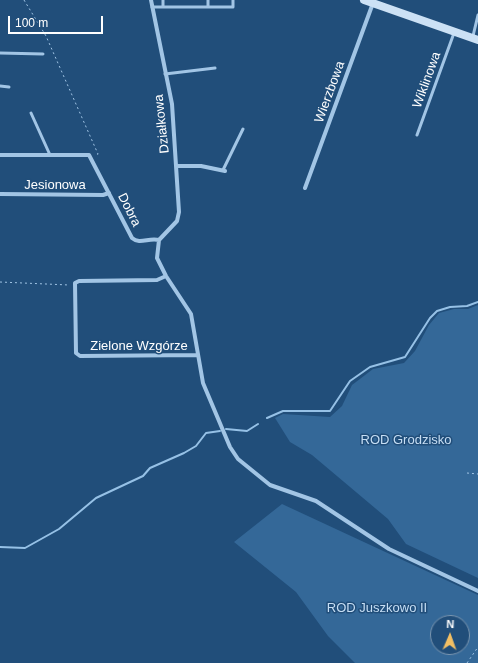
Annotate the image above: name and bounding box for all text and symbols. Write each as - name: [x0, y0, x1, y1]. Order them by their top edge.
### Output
- scale bar: [10, 8, 105, 34]
- text: 100 m: [15, 16, 48, 30]
- street label: Wiklinowa: [410, 50, 444, 110]
- street label: Wierzbowa: [312, 59, 348, 125]
- street label: Działkowa: [151, 94, 173, 154]
- street label: Jesionowa: [24, 177, 86, 193]
- street label: Dobra: [114, 191, 144, 229]
- street label: Zielone Wzgórze: [90, 338, 188, 354]
- park label: ROD Grodzisko: [360, 432, 452, 448]
- park label: ROD Juszkowo II: [327, 600, 427, 616]
- north arrow: [430, 615, 470, 655]
- text: N: [446, 618, 455, 630]

